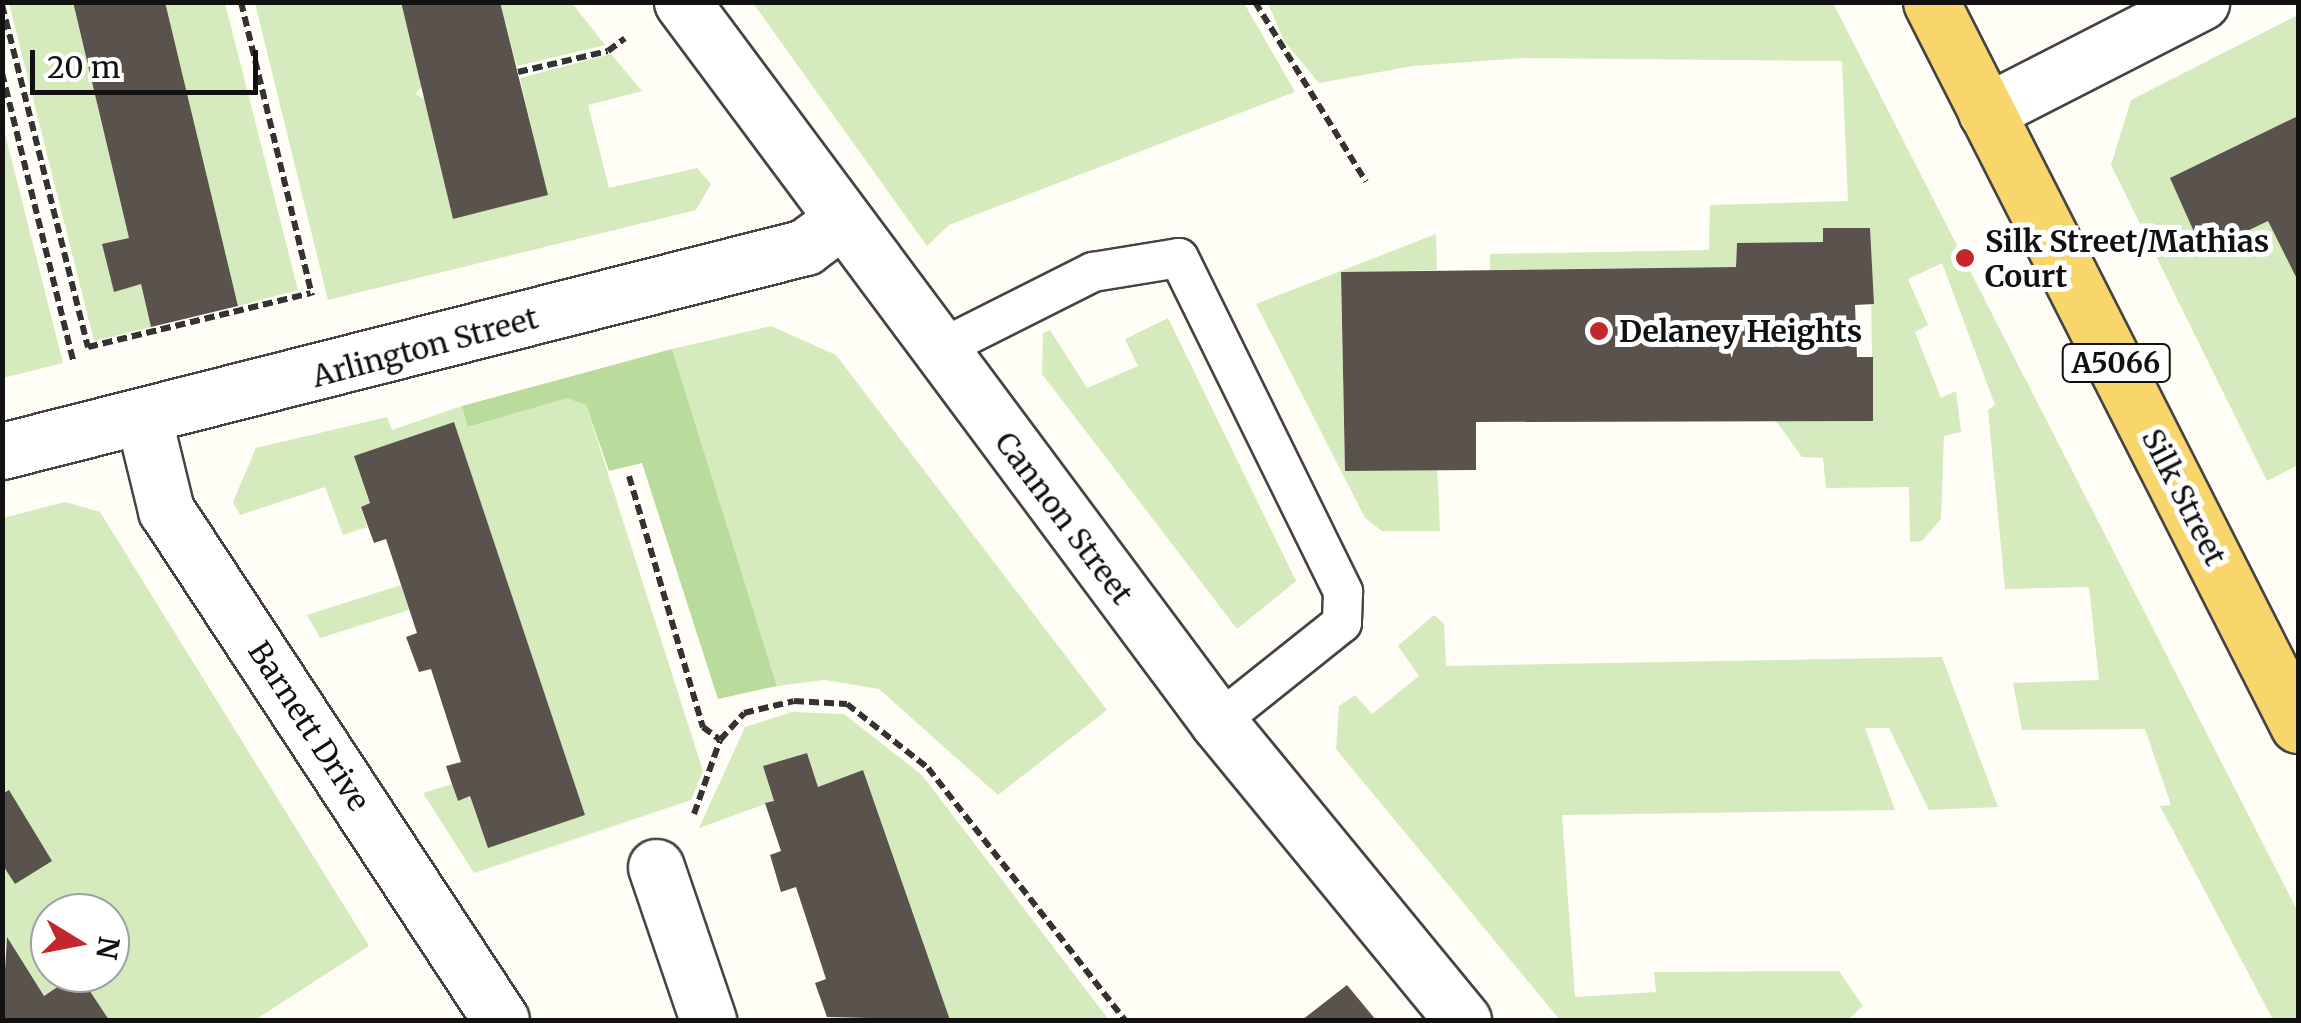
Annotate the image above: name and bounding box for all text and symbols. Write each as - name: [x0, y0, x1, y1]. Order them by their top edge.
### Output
- scale bar: [35, 30, 262, 92]
- text: 20 m: [47, 48, 120, 86]
- place label: Silk Street/Mathias Court: [1985, 223, 2269, 294]
- marker: Silk Street/Mathias Court: [1954, 247, 1976, 269]
- street label: Arlington Street: [308, 300, 542, 394]
- place label: Delaney Heights: [1619, 313, 1862, 349]
- marker: Delaney Heights: [1588, 320, 1610, 342]
- road number: A5066: [2061, 340, 2171, 386]
- street label: Silk Street: [2134, 423, 2234, 571]
- street label: Cannon Street: [988, 425, 1140, 611]
- street label: Barnett Drive: [241, 635, 377, 817]
- north arrow: [30, 893, 130, 993]
- text: N: [88, 934, 127, 962]

